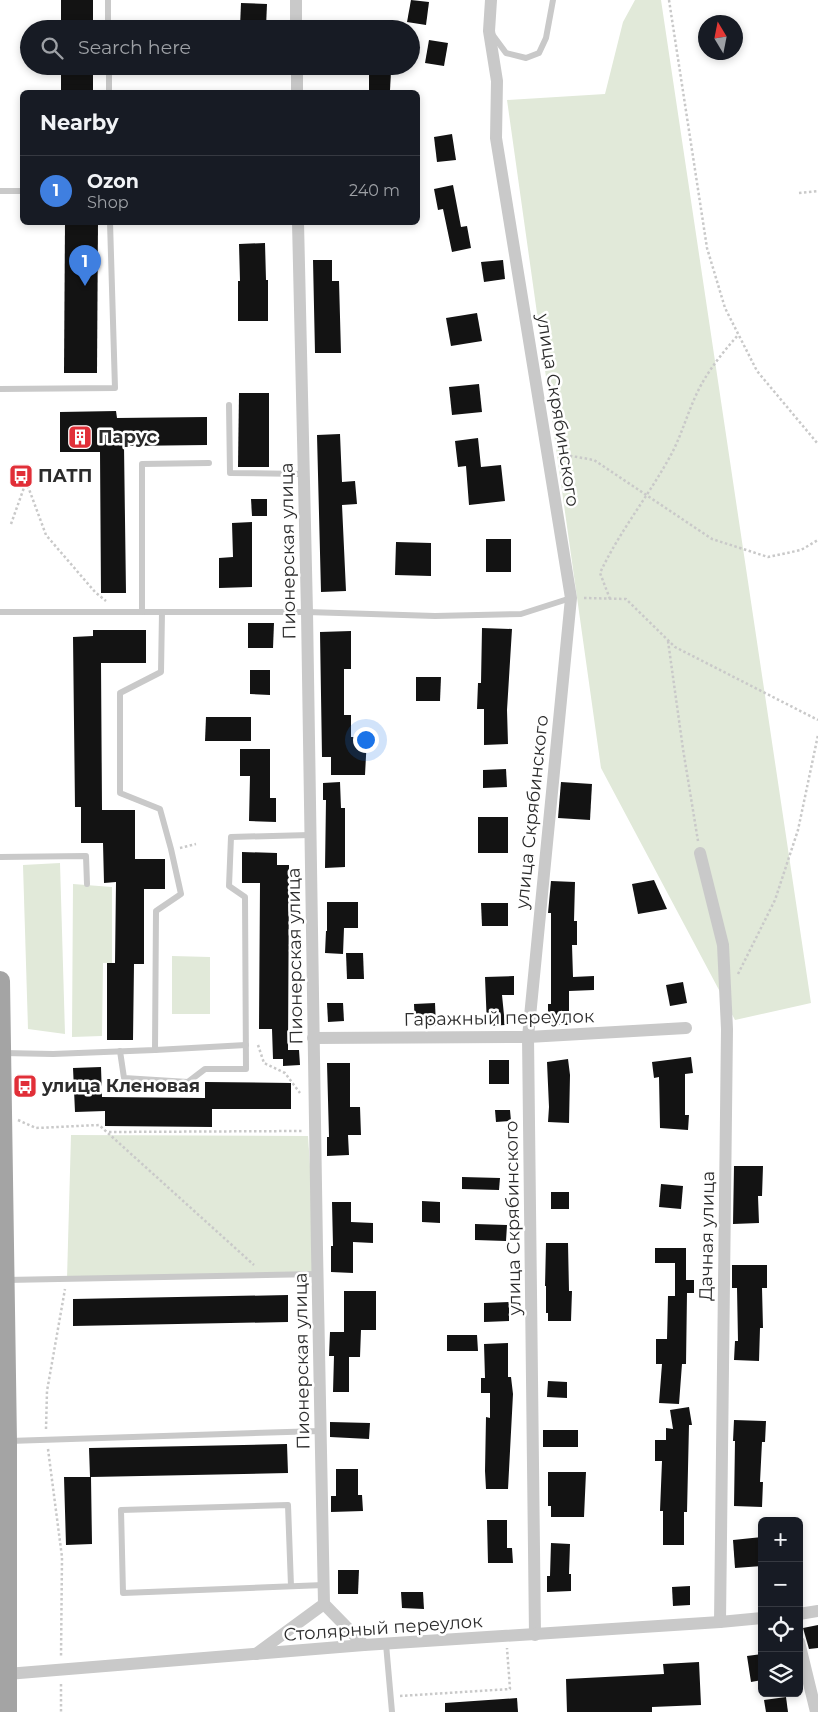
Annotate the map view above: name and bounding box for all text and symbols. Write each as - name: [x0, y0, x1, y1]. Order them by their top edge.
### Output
- north arrow: [698, 15, 743, 60]
- search box: [20, 20, 420, 75]
- icon: search: [38, 34, 66, 62]
- text: Search here: [78, 36, 191, 59]
- text: Nearby: [40, 110, 119, 135]
- text: Ozon: [87, 170, 139, 193]
- text: 1: [53, 181, 59, 200]
- text: 240 m: [349, 181, 400, 200]
- text: Shop: [87, 193, 129, 212]
- pin: 1: [69, 245, 101, 286]
- street label: улица Скрябинского: [532, 311, 584, 508]
- building icon: Парус: [67, 424, 93, 450]
- place label: Парус: [98, 426, 157, 448]
- street label: Пионерская улица: [275, 462, 301, 640]
- bus stop icon: ПАТП: [8, 463, 34, 489]
- place label: ПАТП: [38, 465, 92, 487]
- street label: улица Скрябинского: [511, 714, 553, 911]
- your location: [353, 727, 379, 753]
- street label: Пионерская улица: [282, 867, 308, 1045]
- street label: Гаражный переулок: [403, 1005, 595, 1031]
- bus stop icon: улица Кленовая: [12, 1073, 38, 1099]
- place label: улица Кленовая: [41, 1075, 200, 1097]
- street label: улица Скрябинского: [500, 1120, 526, 1317]
- street label: Дачная улица: [695, 1171, 719, 1301]
- street label: Пионерская улица: [289, 1272, 315, 1450]
- map controls: [758, 1517, 803, 1697]
- button: +: [758, 1517, 803, 1562]
- button: −: [758, 1562, 803, 1607]
- button: locate: [758, 1607, 803, 1652]
- street label: Столярный переулок: [283, 1610, 484, 1646]
- button: layers: [758, 1652, 803, 1697]

